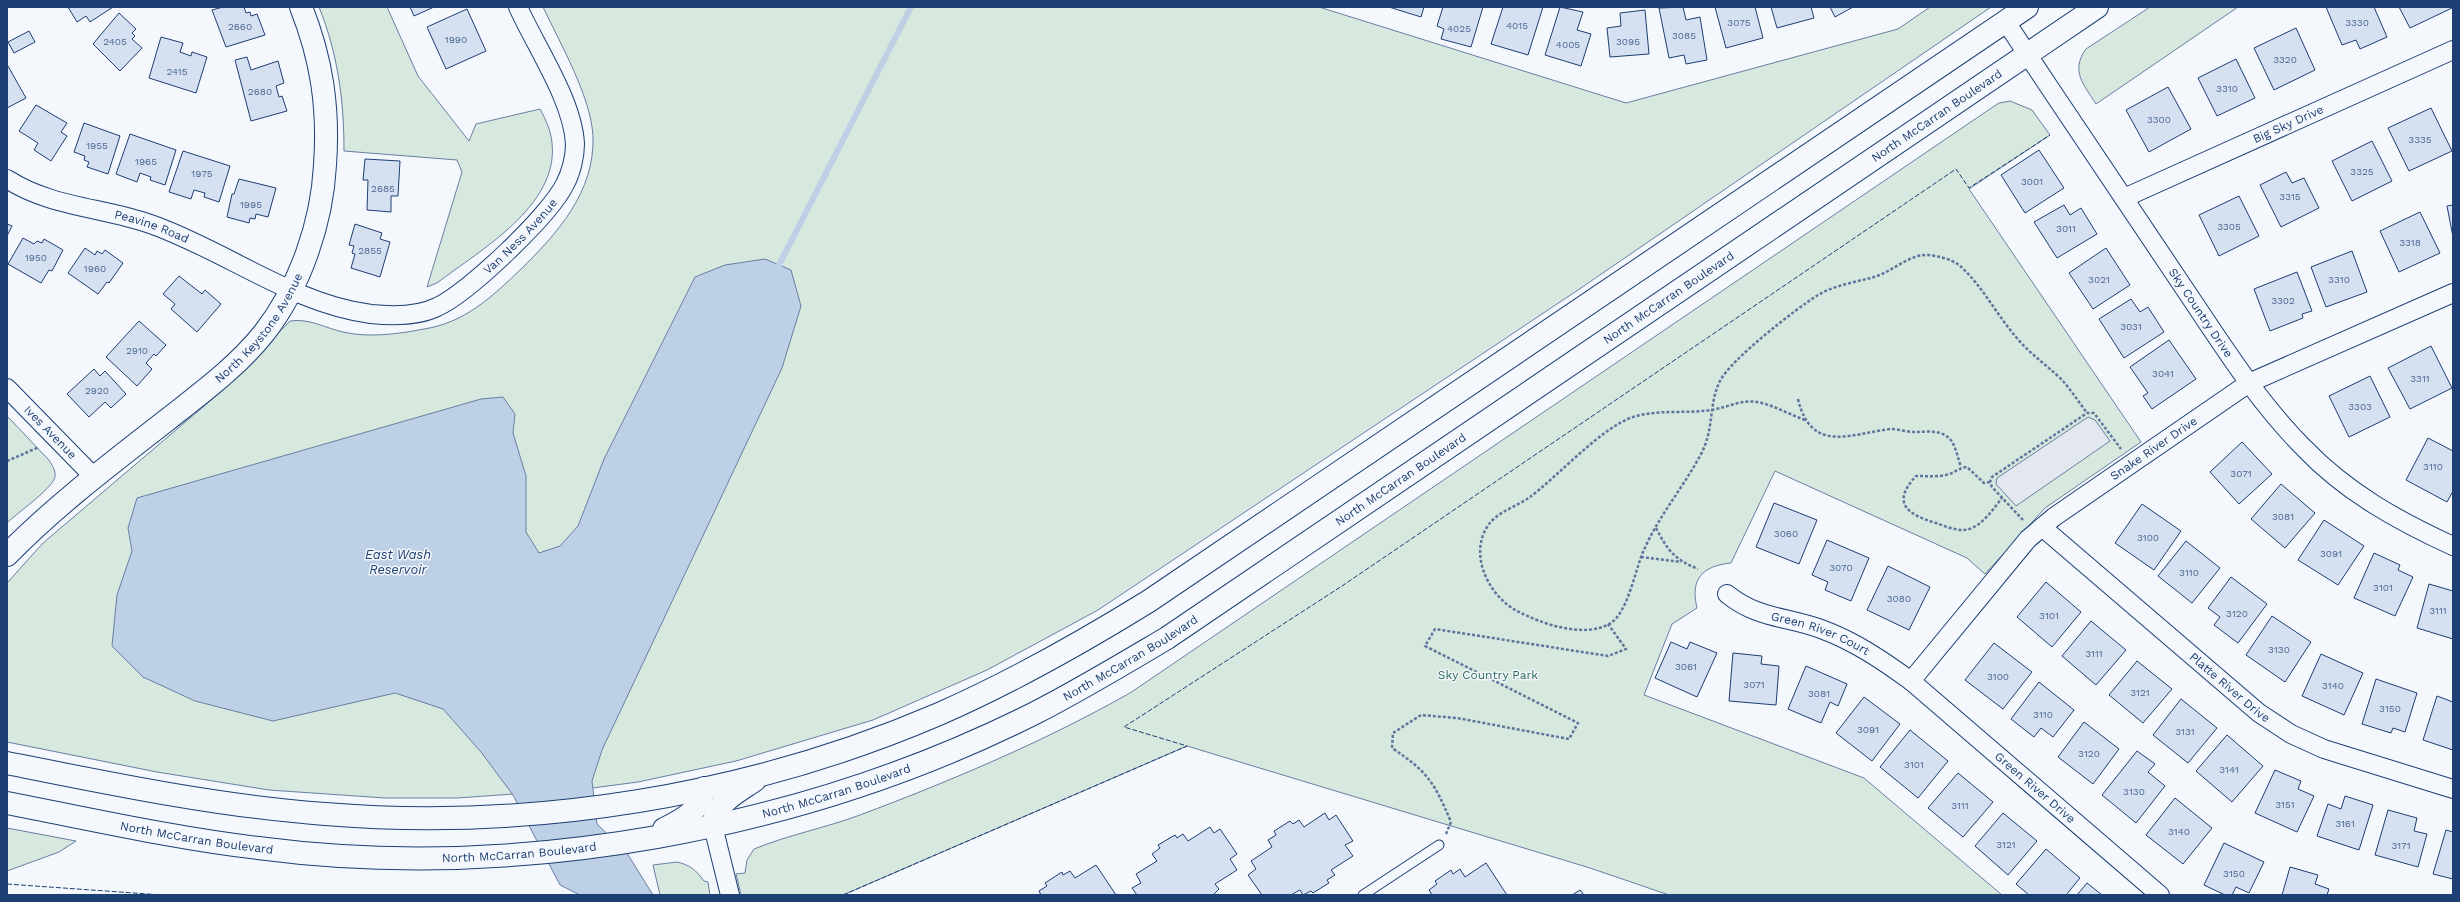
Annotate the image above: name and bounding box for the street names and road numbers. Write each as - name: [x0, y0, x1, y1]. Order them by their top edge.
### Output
- street label: North McCarran Boulevard: [1869, 66, 2005, 165]
- street label: Big Sky Drive: [2251, 102, 2326, 146]
- street label: Van Ness Avenue: [481, 196, 560, 277]
- street label: Peavine Road: [113, 207, 191, 246]
- street label: North McCarran Boulevard: [1601, 248, 1737, 347]
- street label: Sky Country Drive: [2166, 266, 2236, 360]
- street label: North Keystone Avenue: [212, 271, 305, 386]
- street label: Ives Avenue: [21, 403, 80, 462]
- street label: Snake River Drive: [2108, 414, 2200, 483]
- street label: North McCarran Boulevard: [1333, 430, 1469, 529]
- street label: Green River Court: [1770, 609, 1872, 658]
- street label: North McCarran Boulevard: [1060, 612, 1200, 704]
- street label: Platte River Drive: [2187, 650, 2273, 725]
- street label: Green River Drive: [1992, 749, 2078, 826]
- street label: North McCarran Boulevard: [761, 761, 913, 821]
- street label: North McCarran Boulevard: [119, 819, 274, 857]
- street label: North McCarran Boulevard: [442, 839, 597, 865]

